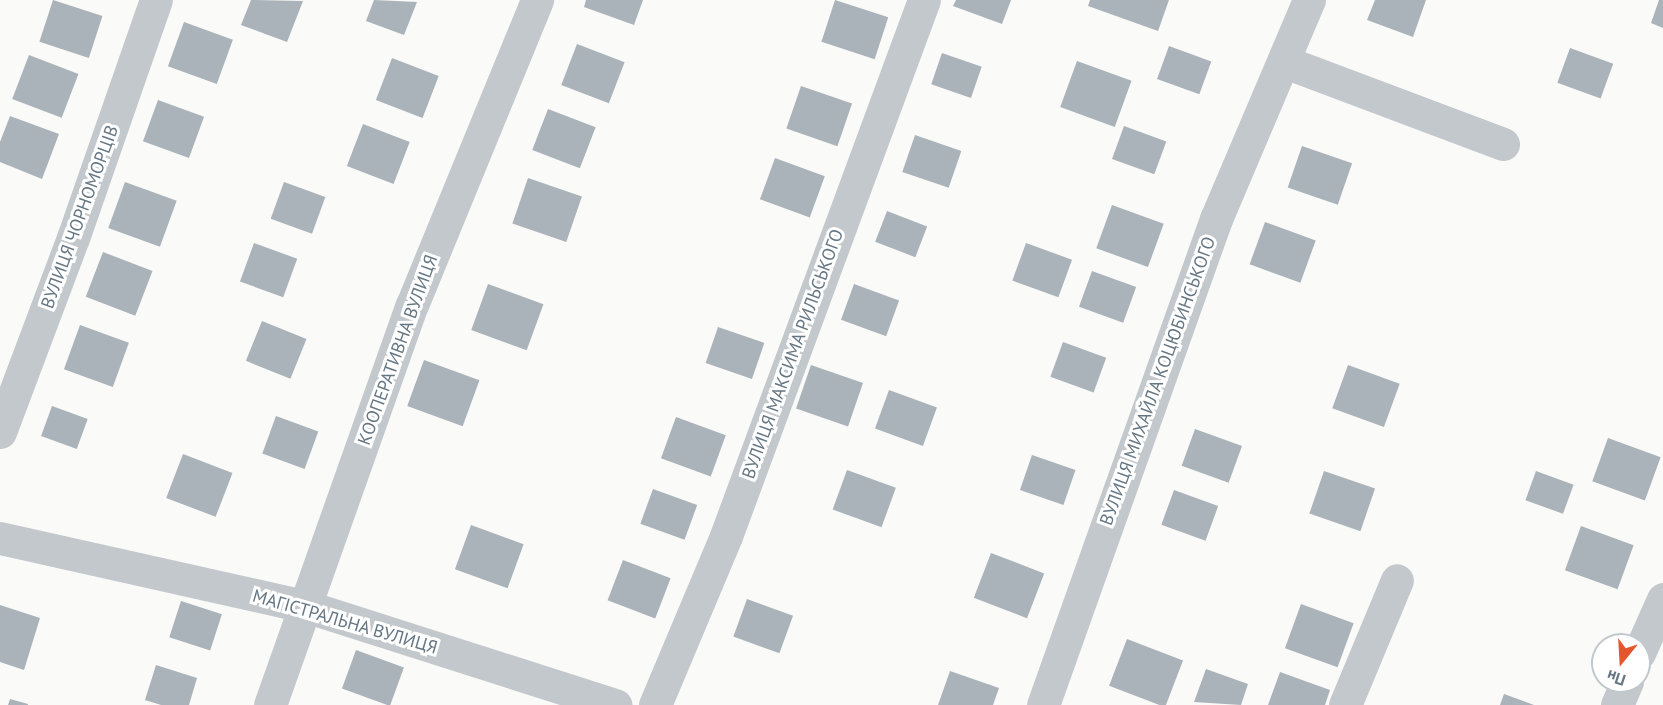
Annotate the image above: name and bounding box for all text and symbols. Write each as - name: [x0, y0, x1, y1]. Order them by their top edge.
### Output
- street label: ВУЛИЦЯ ЧОРНОМОРЦІВ: [37, 123, 123, 311]
- street label: ВУЛИЦЯ МАКСИМА РИЛЬСЬКОГО: [738, 226, 848, 482]
- street label: ВУЛИЦЯ МИХАЙЛА КОЦЮБИНСЬКОГО: [1095, 233, 1221, 529]
- street label: КООПЕРАТИВНА ВУЛИЦЯ: [353, 252, 443, 448]
- street label: МАГІСТРАЛЬНА ВУЛИЦЯ: [250, 585, 440, 659]
- north arrow: [1591, 633, 1651, 693]
- text: Пн: [1604, 666, 1628, 691]

